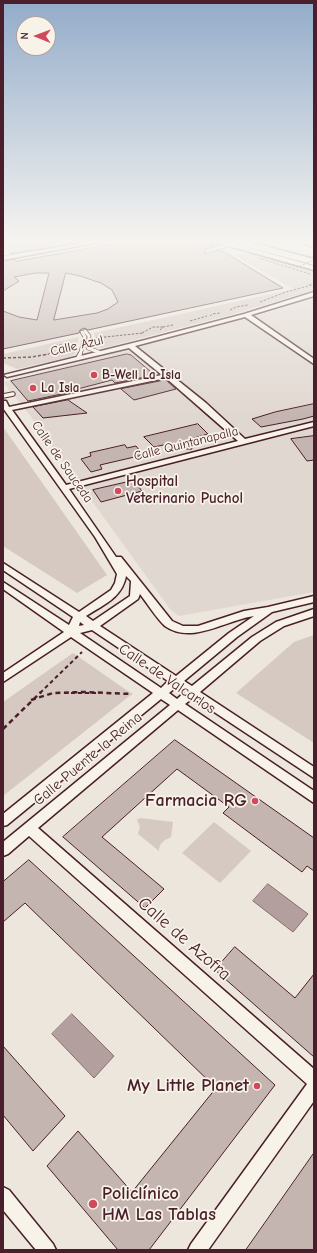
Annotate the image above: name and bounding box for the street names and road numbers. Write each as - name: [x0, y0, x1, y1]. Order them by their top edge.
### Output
- street label: Calle Azul: [49, 332, 105, 360]
- street label: Calle de Sauceda: [28, 418, 96, 506]
- street label: Calle Quintanapalla: [132, 423, 240, 465]
- street label: Calle de Valcarlos: [115, 640, 219, 718]
- street label: Calle Puente la Reina: [30, 708, 146, 810]
- street label: Calle de Azofra: [133, 893, 235, 985]

